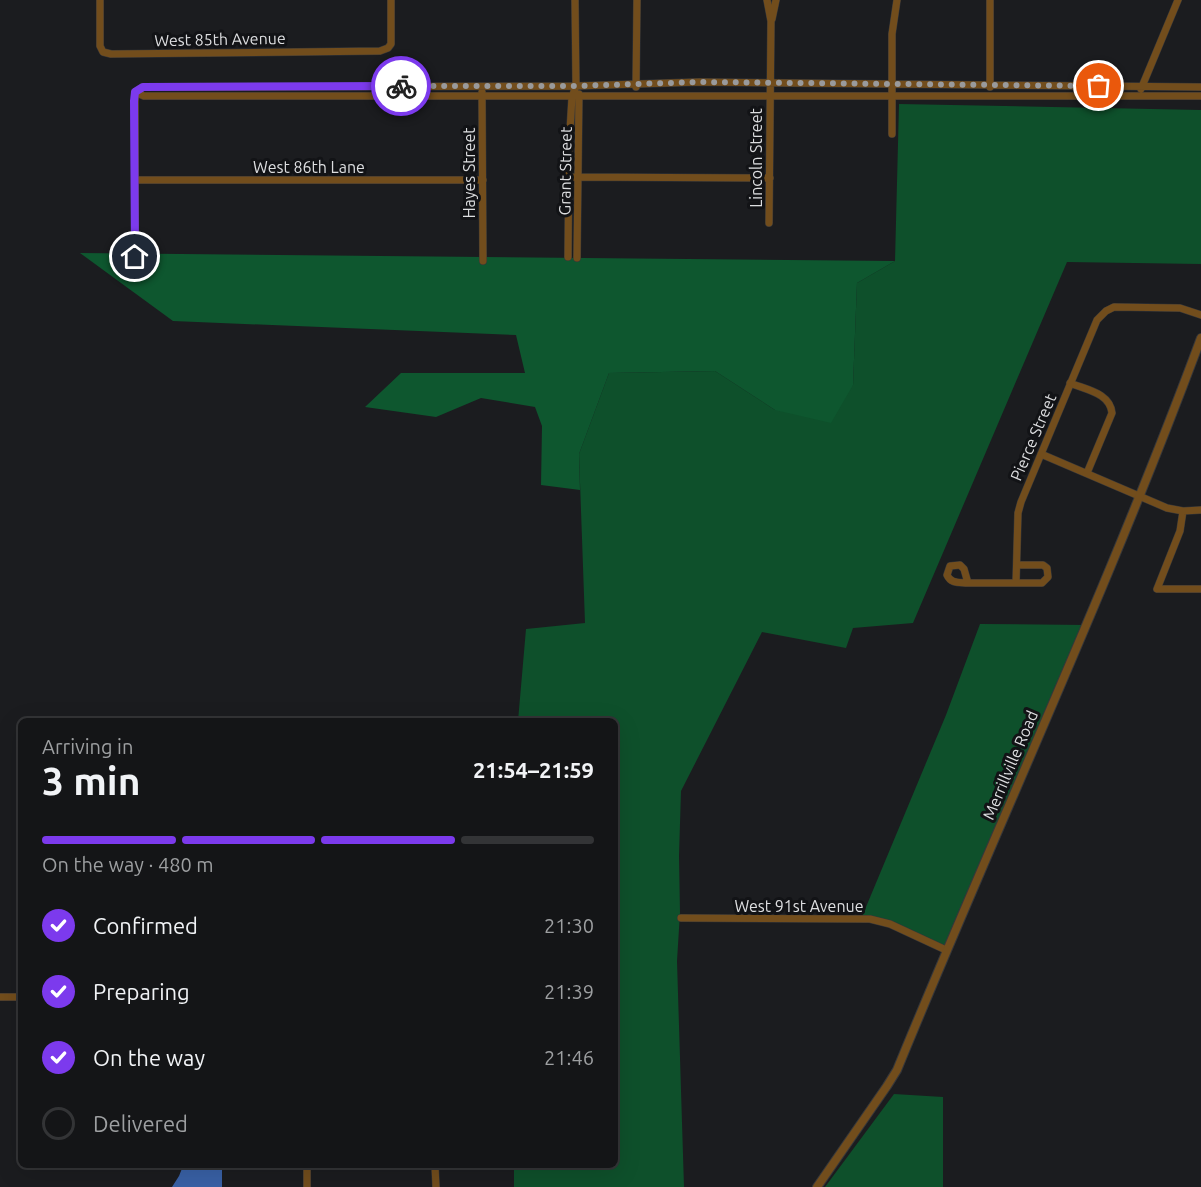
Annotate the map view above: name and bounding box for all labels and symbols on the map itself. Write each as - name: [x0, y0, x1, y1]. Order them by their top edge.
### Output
- street label: West 85th Avenue: [154, 29, 286, 49]
- courier: [371, 56, 431, 116]
- pin: [1073, 60, 1124, 111]
- street label: Lincoln Street: [747, 108, 765, 208]
- street label: Grant Street: [555, 126, 575, 215]
- street label: Hayes Street: [460, 127, 478, 219]
- street label: West 86th Lane: [253, 158, 365, 176]
- pin: [109, 231, 160, 282]
- street label: Pierce Street: [1007, 390, 1060, 483]
- street label: Merrillville Road: [979, 708, 1041, 822]
- street label: West 91st Avenue: [734, 897, 864, 915]

